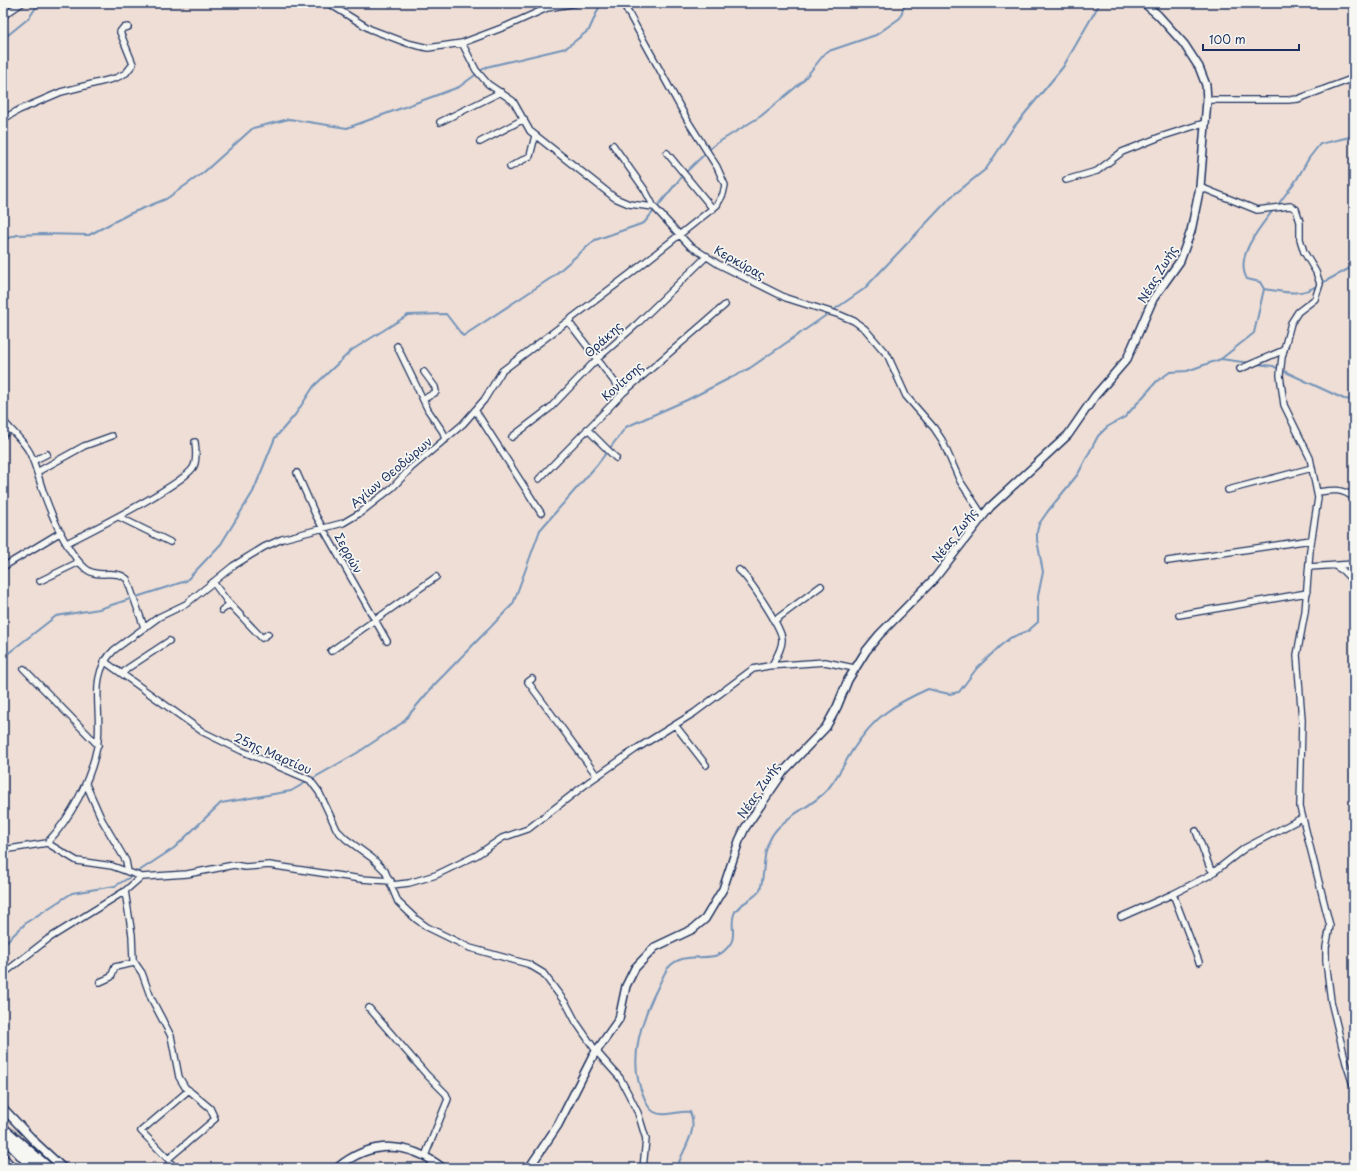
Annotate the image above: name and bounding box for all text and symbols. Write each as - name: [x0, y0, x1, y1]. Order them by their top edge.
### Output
- scale bar: [1203, 26, 1299, 52]
- text: 100 m: [1209, 30, 1246, 48]
- street label: Κερκύρας: [711, 240, 769, 284]
- street label: Νέας Ζωής: [1133, 242, 1181, 306]
- street label: Θράκης: [580, 317, 626, 361]
- street label: Κονίτσης: [597, 357, 647, 405]
- street label: Αγίων Θεοδώρων: [346, 432, 436, 512]
- street label: Νέας Ζωής: [927, 504, 981, 566]
- street label: Σερρών: [330, 529, 368, 577]
- street label: 25ης Μαρτίου: [231, 728, 315, 778]
- street label: Νέας Ζωής: [732, 758, 784, 822]

